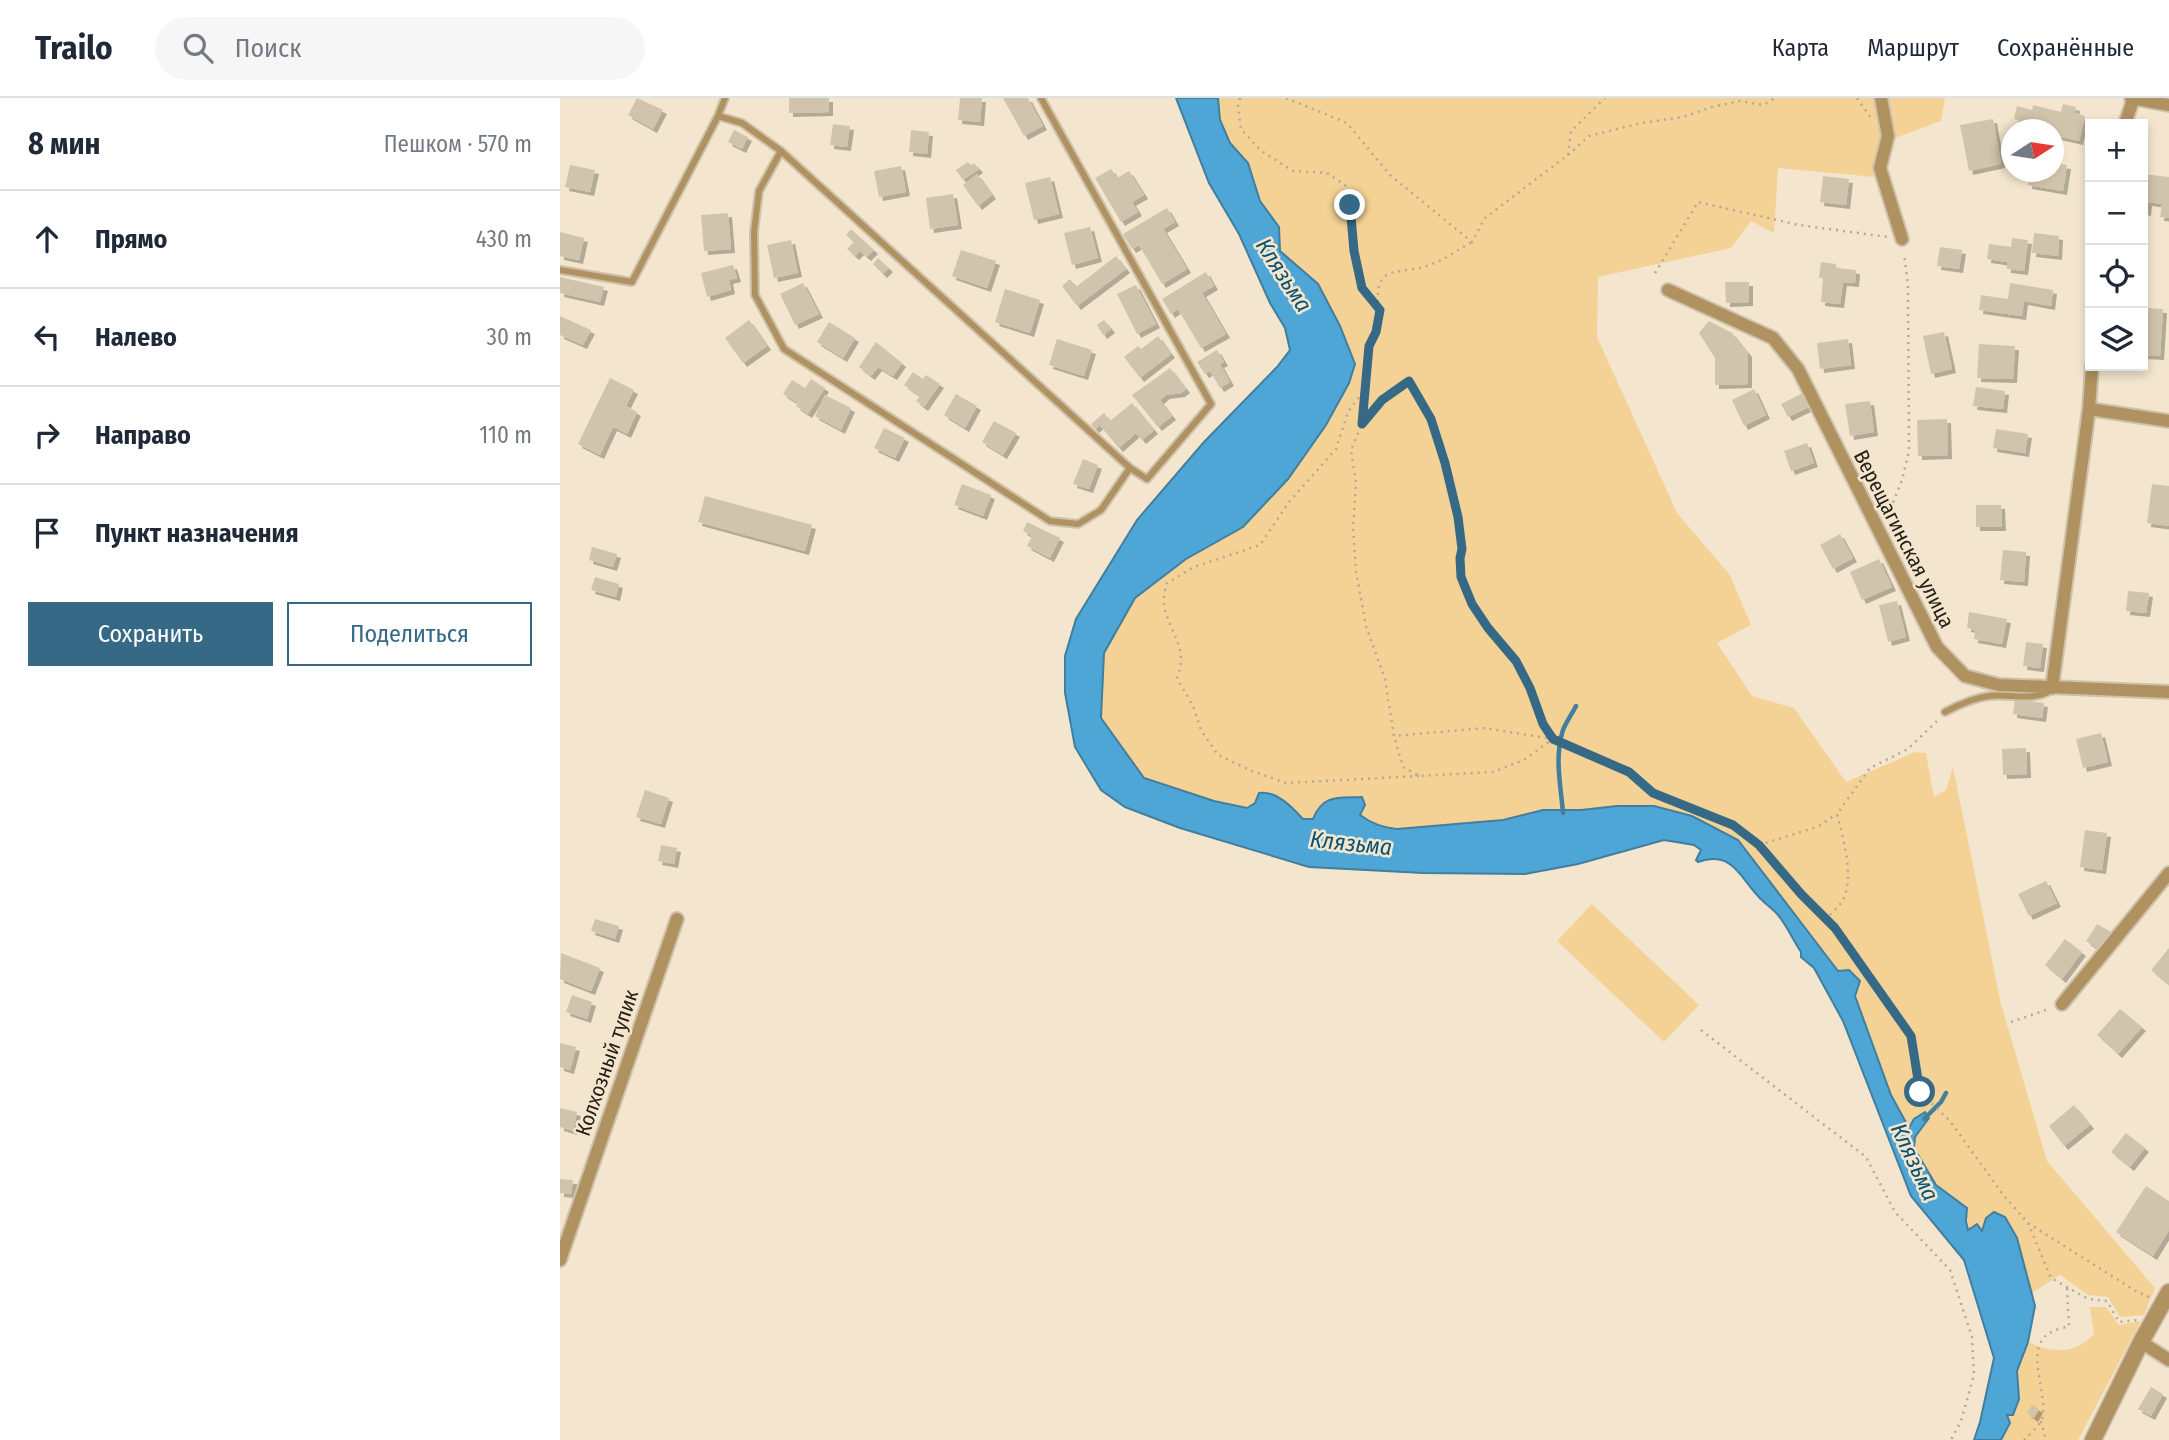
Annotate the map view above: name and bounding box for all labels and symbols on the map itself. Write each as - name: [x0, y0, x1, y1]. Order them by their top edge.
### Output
- north arrow: [2001, 119, 2064, 182]
- route end: [1334, 189, 1365, 220]
- water label: Клязьма: [1250, 233, 1318, 317]
- street label: Верещагинская улица: [1848, 446, 1960, 632]
- water label: Клязьма: [1309, 825, 1393, 861]
- street label: Колхозный тупик: [570, 986, 644, 1140]
- route start: [1904, 1076, 1935, 1107]
- water label: Клязьма: [1885, 1119, 1945, 1205]

